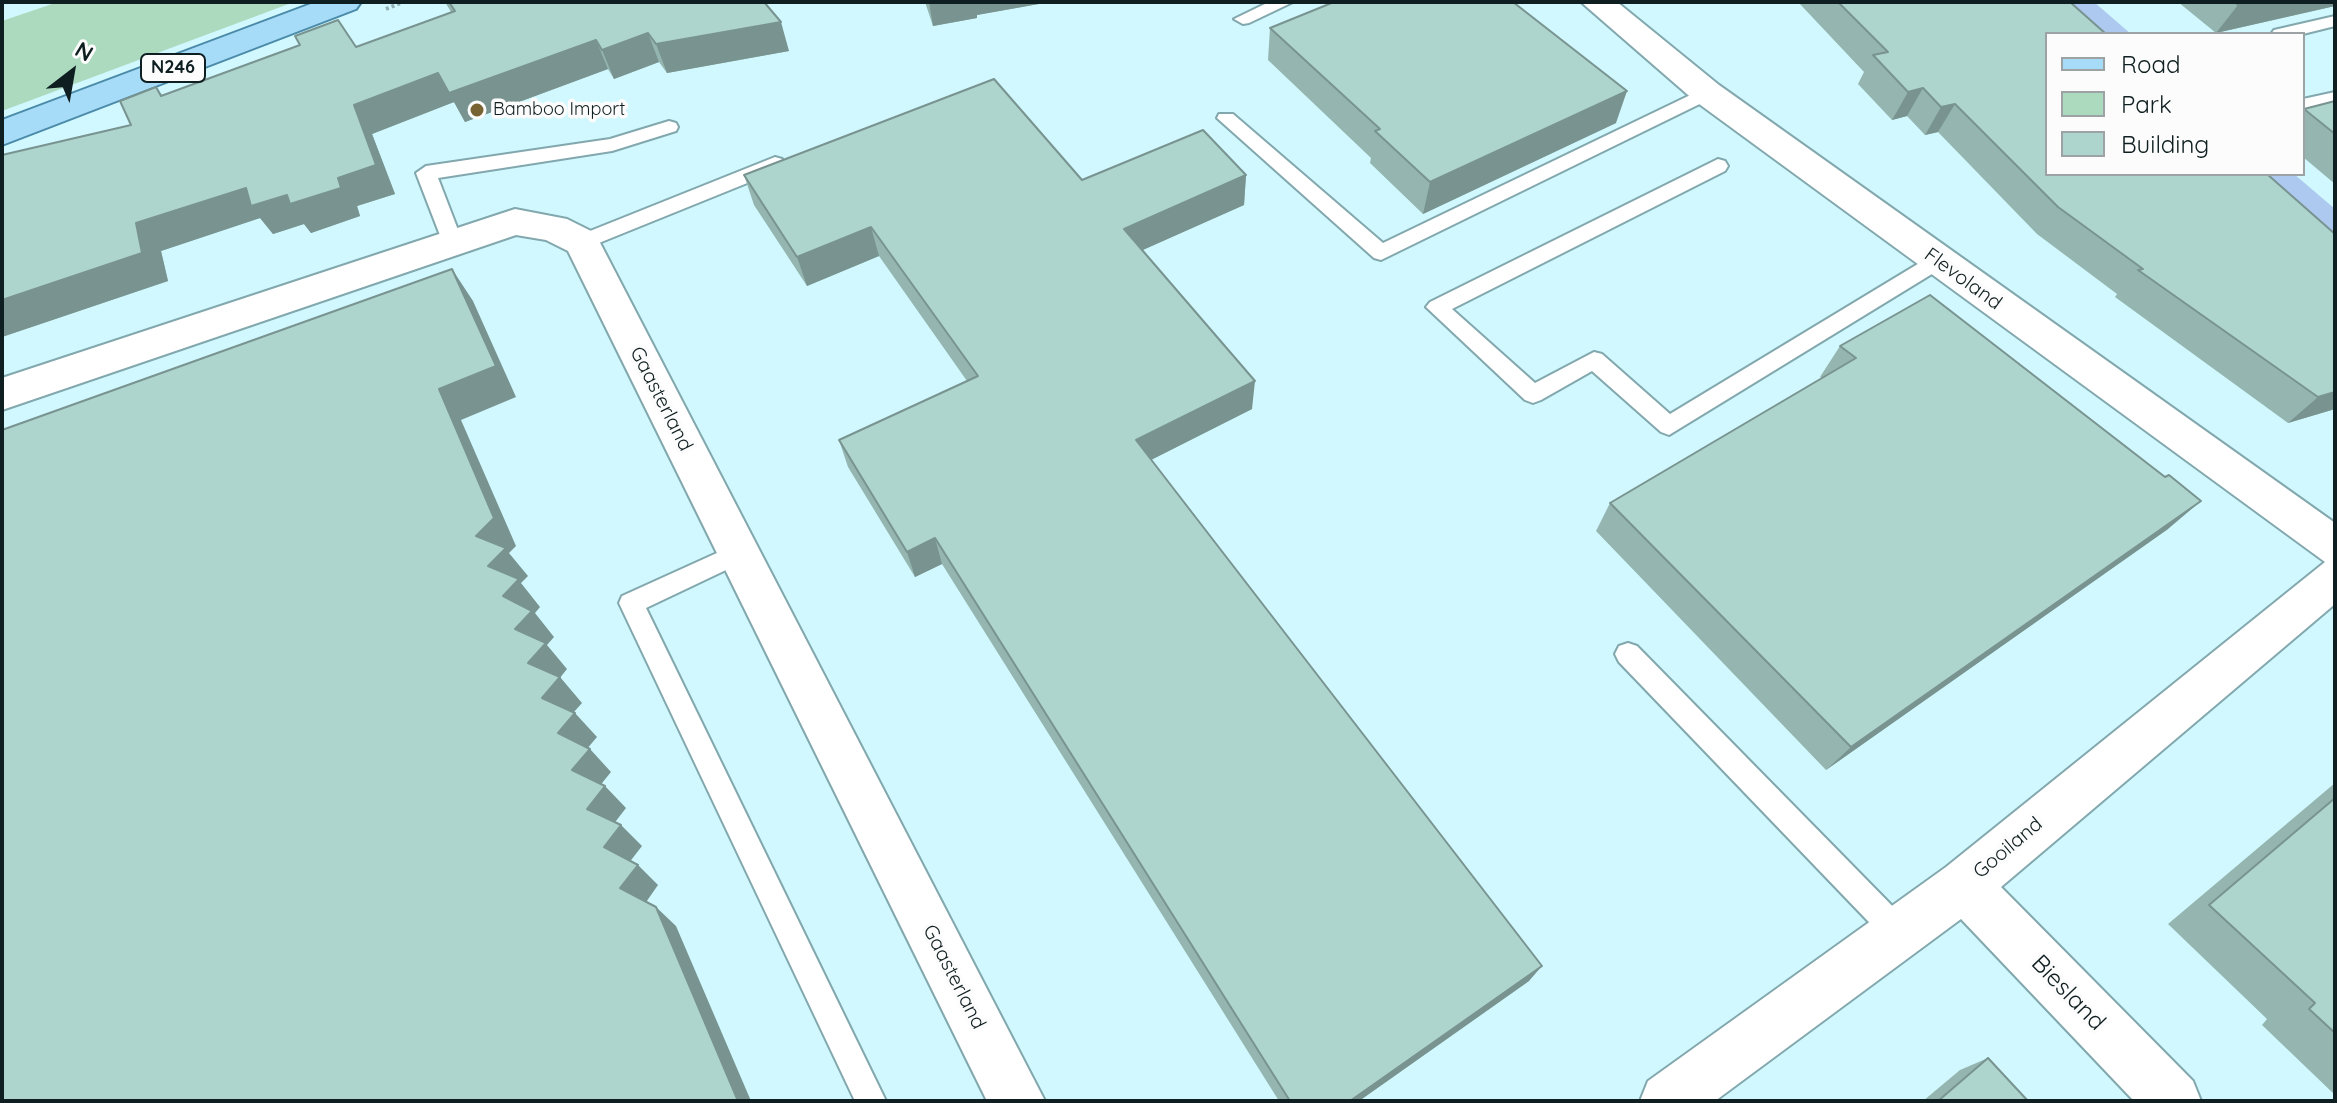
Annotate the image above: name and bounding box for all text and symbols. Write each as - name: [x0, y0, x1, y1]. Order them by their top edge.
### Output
- north arrow: [32, 32, 112, 112]
- legend: [2045, 32, 2305, 176]
- text: N: [70, 35, 98, 68]
- text: Road: [2121, 49, 2181, 79]
- road number: N246: [141, 54, 205, 82]
- text: Park: [2121, 89, 2172, 119]
- place label: Bamboo Import: [493, 99, 625, 121]
- marker: Bamboo Import: [468, 101, 486, 119]
- text: Building: [2121, 129, 2209, 159]
- street label: Flevoland: [1920, 243, 2006, 315]
- street label: Gaasterland: [624, 343, 698, 455]
- street label: Gooiland: [1969, 812, 2047, 884]
- street label: Gaasterland: [917, 921, 991, 1033]
- street label: Biesland: [2025, 949, 2111, 1037]

